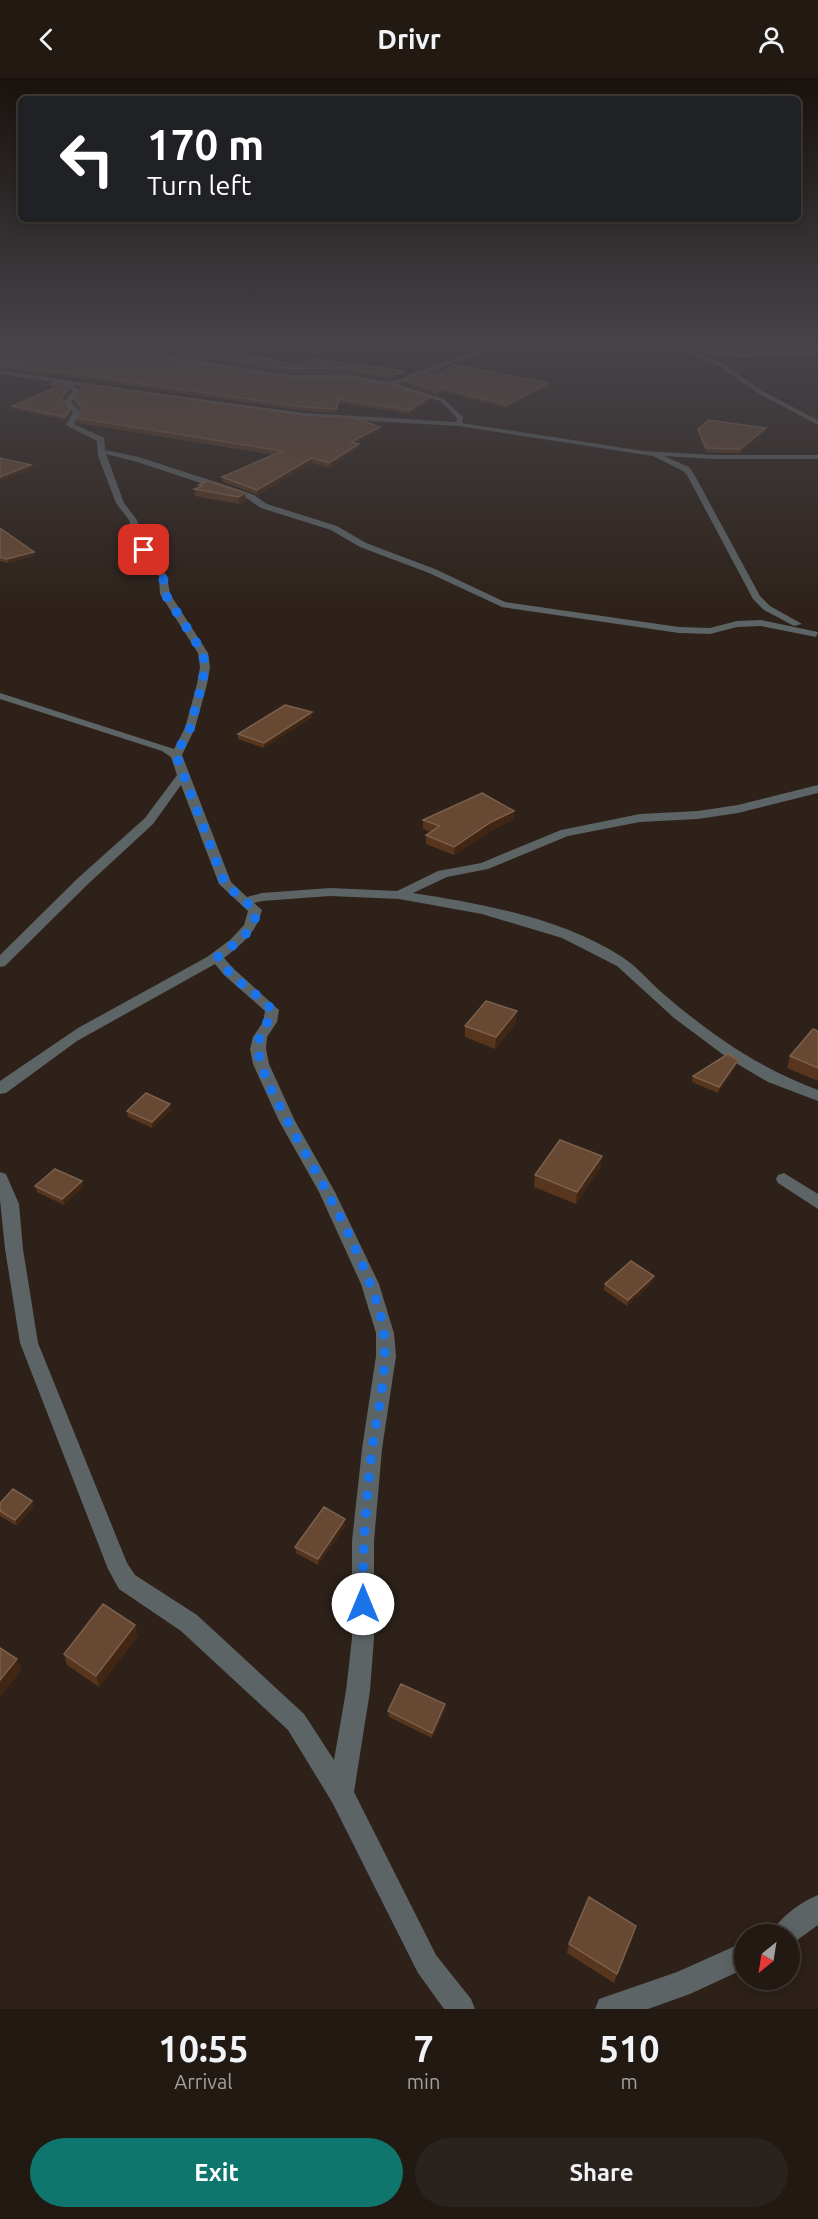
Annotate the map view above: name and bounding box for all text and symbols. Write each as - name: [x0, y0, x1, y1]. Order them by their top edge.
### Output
- icon: back: [30, 23, 63, 56]
- icon: person: [755, 23, 788, 56]
- text: Drivr: [377, 24, 441, 54]
- icon: left: [48, 120, 126, 198]
- text: 170 m: [147, 121, 264, 168]
- text: Turn left: [147, 170, 251, 200]
- pin: [118, 524, 169, 575]
- icon: arrive: [127, 533, 160, 566]
- position arrow: [331, 1572, 395, 1636]
- north arrow: [734, 1924, 800, 1990]
- map controls: [734, 1924, 800, 1990]
- text: 10:55: [158, 2028, 248, 2069]
- text: 7: [413, 2028, 434, 2069]
- text: 510: [599, 2028, 660, 2069]
- text: Arrival: [174, 2070, 233, 2093]
- text: min: [407, 2070, 440, 2093]
- text: m: [621, 2070, 638, 2093]
- button: Exit: [30, 2138, 403, 2207]
- button: Share: [415, 2138, 788, 2207]

